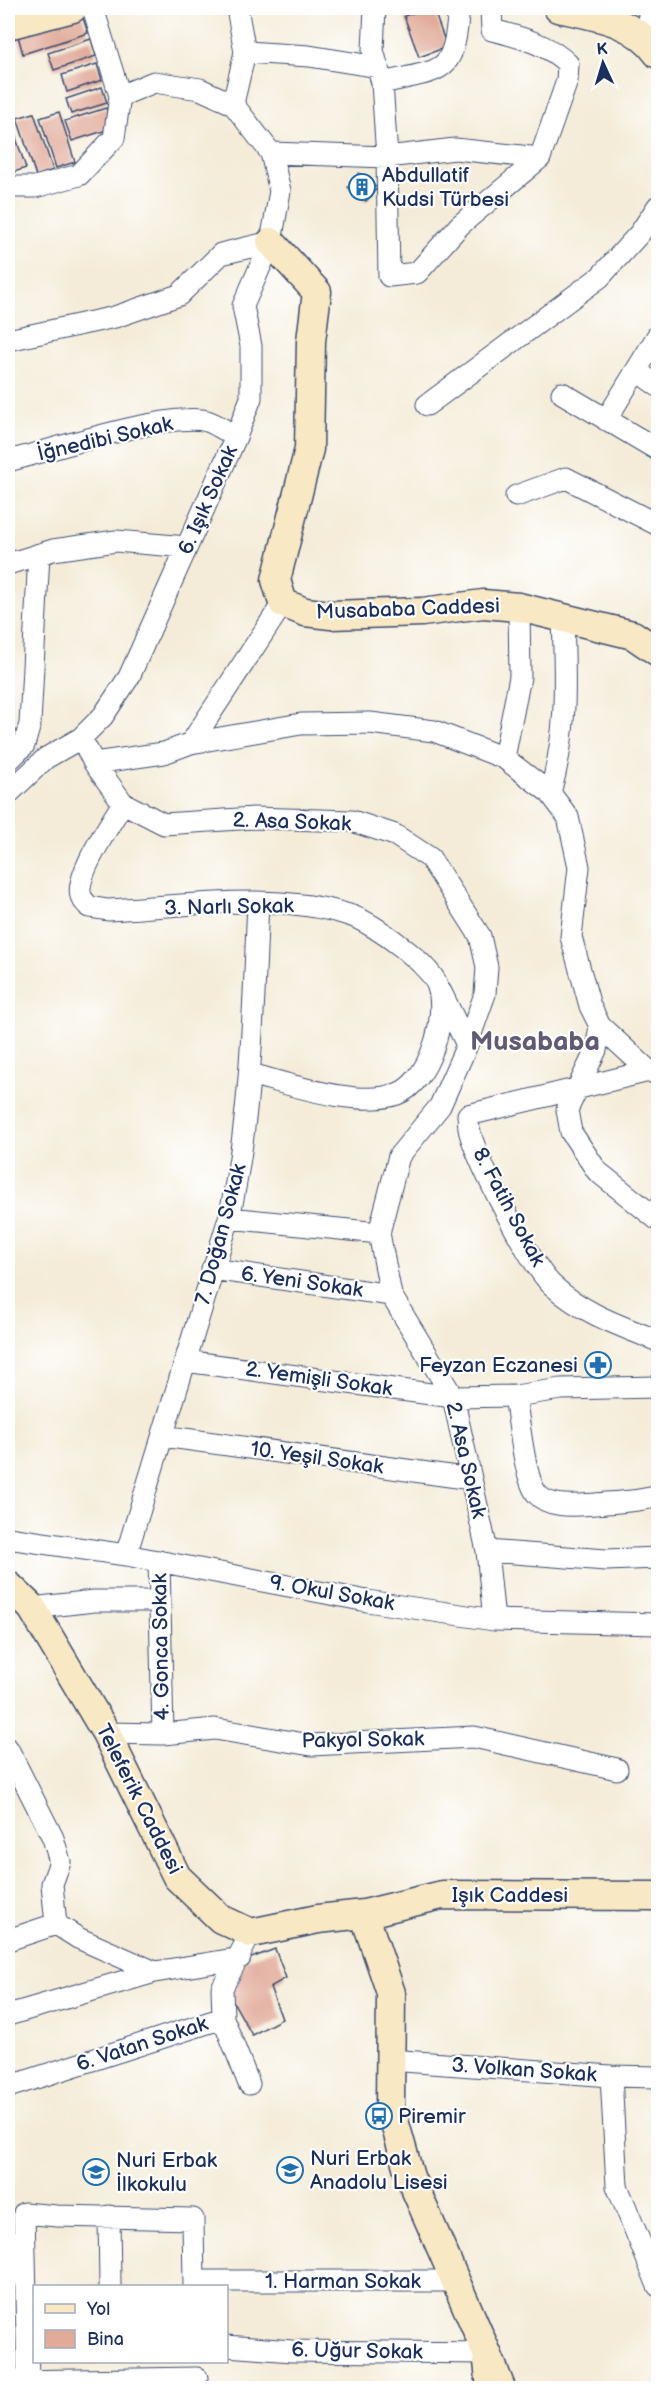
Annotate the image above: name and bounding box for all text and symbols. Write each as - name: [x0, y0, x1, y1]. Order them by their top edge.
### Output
- north arrow: [573, 33, 633, 93]
- text: K: [596, 40, 608, 59]
- place label: Abdullatif Kudsi Türbesi: [382, 163, 509, 212]
- building icon: Abdullatif Kudsi Türbesi: [347, 172, 377, 202]
- street label: İğnedibi Sokak: [35, 411, 176, 467]
- street label: 6. Işık Sokak: [173, 441, 243, 558]
- street label: Musababa Caddesi: [316, 593, 500, 625]
- street label: 2. Asa Sokak: [232, 807, 352, 837]
- street label: 3. Narlı Sokak: [164, 893, 295, 921]
- district label: Musababa: [470, 1026, 600, 1058]
- street label: 8. Fatih Sokak: [467, 1143, 551, 1271]
- street label: 7. Doğan Sokak: [190, 1160, 252, 1307]
- street label: 6. Yeni Sokak: [239, 1261, 365, 1303]
- pharmacy icon: Feyzan Eczanesi: [583, 1350, 613, 1380]
- place label: Feyzan Eczanesi: [419, 1353, 578, 1378]
- street label: 2. Yemişli Sokak: [244, 1356, 395, 1402]
- street label: 2. Asa Sokak: [440, 1399, 492, 1521]
- street label: 10. Yeşil Sokak: [249, 1436, 386, 1480]
- street label: 9. Okul Sokak: [268, 1570, 397, 1616]
- street label: 4. Gonca Sokak: [147, 1573, 175, 1721]
- street label: Teleferik Caddesi: [90, 1720, 188, 1878]
- street label: Pakyol Sokak: [302, 1726, 425, 1754]
- street label: Işık Caddesi: [452, 1883, 568, 1908]
- street label: 6. Vatan Sokak: [73, 2011, 212, 2077]
- street label: 3. Volkan Sokak: [450, 2052, 598, 2088]
- bus stop icon: Piremir: [364, 2101, 394, 2131]
- place label: Piremir: [398, 2104, 466, 2129]
- place label: Nuri Erbak Anadolu Lisesi: [310, 2146, 448, 2195]
- place label: Nuri Erbak İlkokulu: [116, 2148, 218, 2197]
- school or university icon: Nuri Erbak Anadolu Lisesi: [275, 2155, 305, 2185]
- school or university icon: Nuri Erbak İlkokulu: [81, 2157, 111, 2187]
- street label: 1. Harman Sokak: [265, 2269, 422, 2294]
- legend: [33, 2285, 228, 2363]
- text: Yol: [86, 2299, 110, 2320]
- text: Bina: [87, 2329, 124, 2350]
- street label: 6. Uğur Sokak: [291, 2337, 424, 2365]

